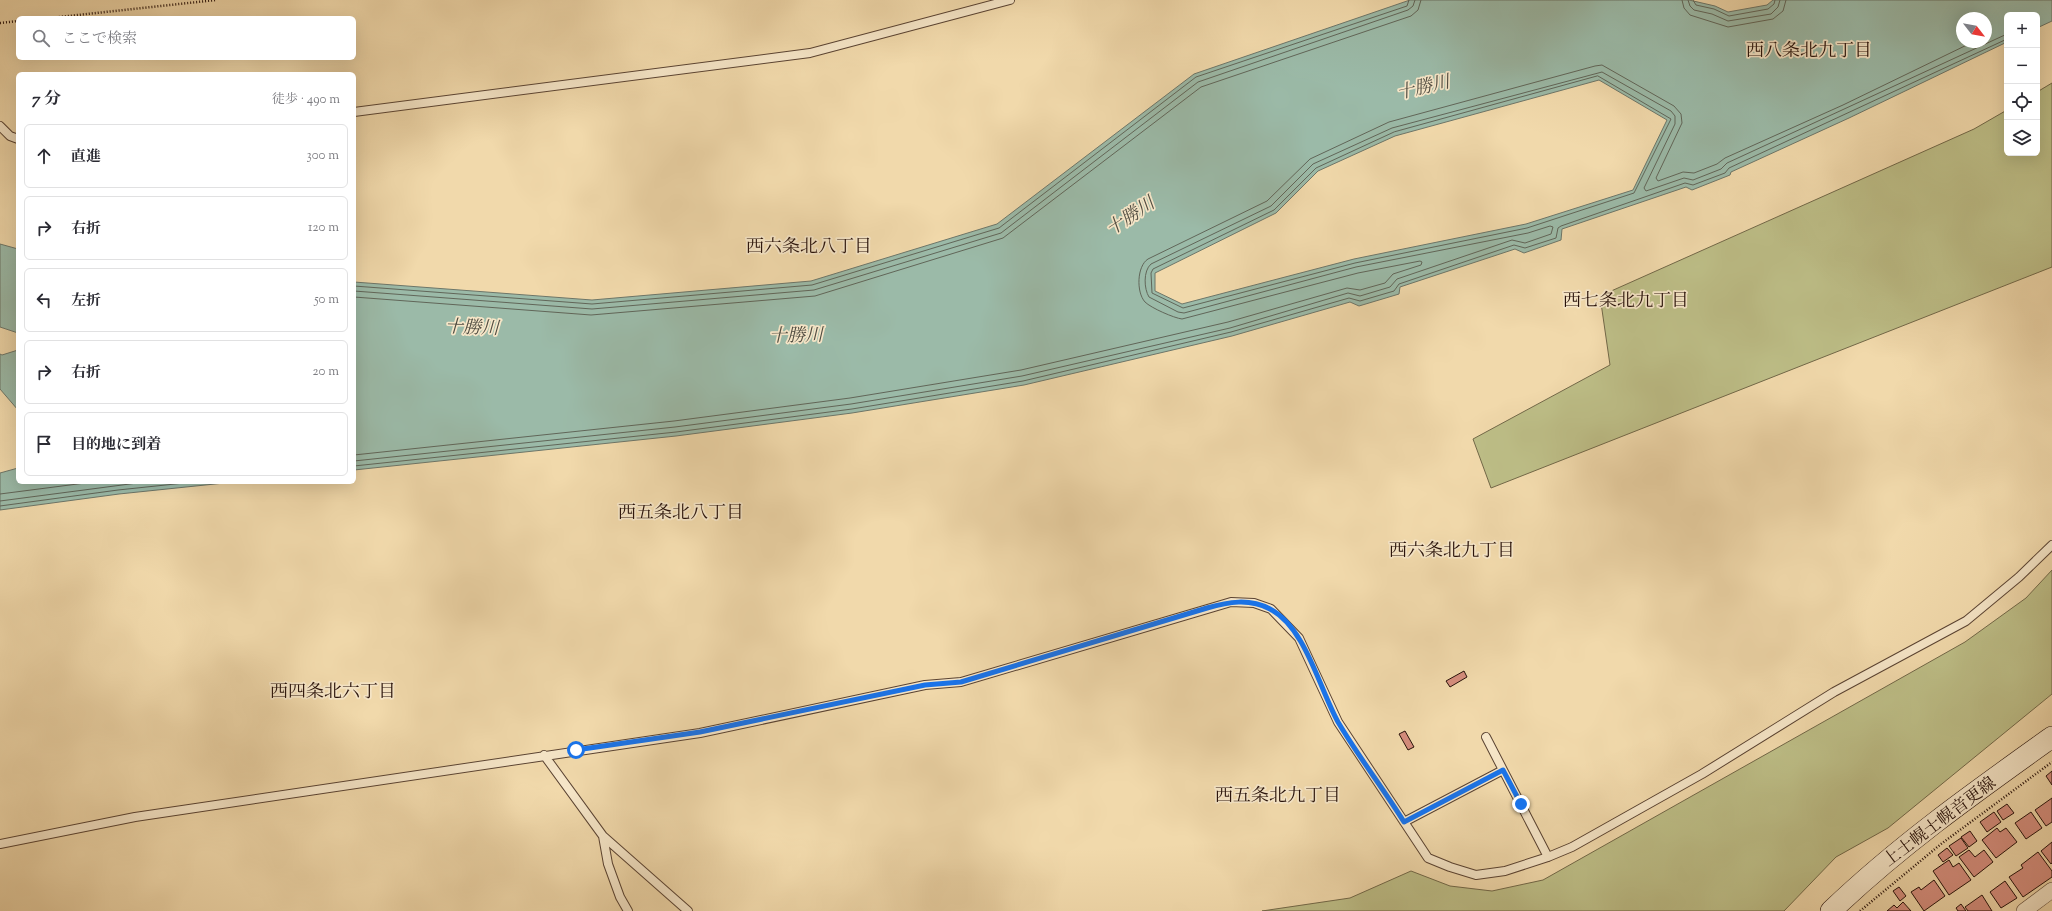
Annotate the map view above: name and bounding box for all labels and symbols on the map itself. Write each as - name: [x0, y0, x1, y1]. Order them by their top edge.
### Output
- north arrow: [1956, 12, 1992, 48]
- district label: 西八条北九丁目: [1746, 39, 1872, 65]
- water label: 十勝川: [1394, 70, 1455, 108]
- water label: 十勝川: [1101, 191, 1162, 244]
- district label: 西六条北八丁目: [746, 235, 872, 261]
- district label: 西七条北九丁目: [1563, 289, 1689, 315]
- water label: 十勝川: [444, 315, 501, 343]
- water label: 十勝川: [769, 323, 825, 350]
- district label: 西五条北八丁目: [618, 501, 744, 527]
- district label: 西六条北九丁目: [1389, 539, 1515, 565]
- district label: 西四条北六丁目: [270, 680, 396, 706]
- route start: [567, 741, 585, 759]
- street label: 上士幌士幌音更線: [1879, 772, 2002, 873]
- district label: 西五条北九丁目: [1215, 784, 1341, 810]
- route end: [1512, 795, 1530, 813]

